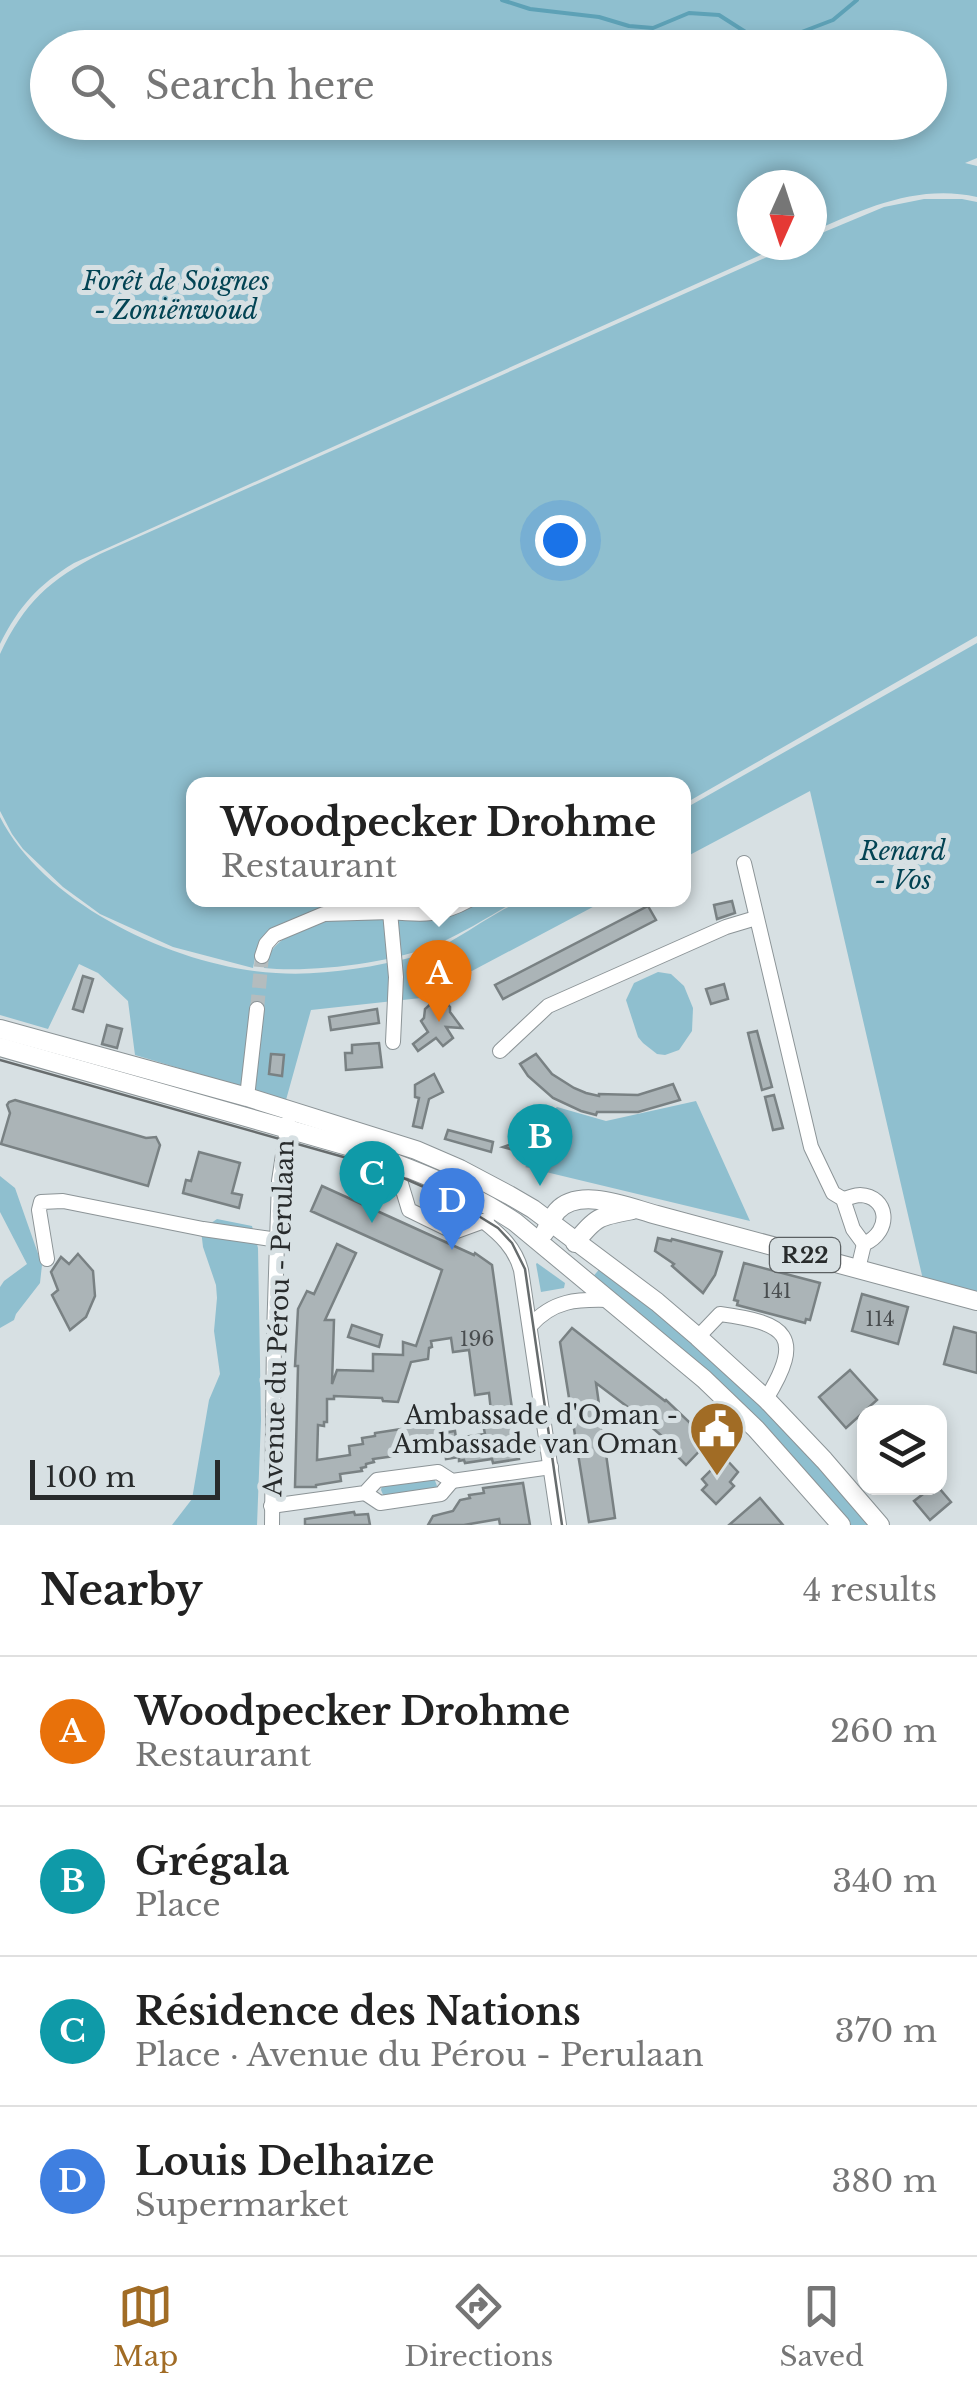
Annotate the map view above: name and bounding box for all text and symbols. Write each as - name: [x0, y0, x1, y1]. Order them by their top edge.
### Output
- search box: [30, 30, 947, 140]
- icon: search: [65, 58, 120, 113]
- text: Search here: [145, 62, 375, 109]
- north arrow: [737, 170, 827, 260]
- park label: Forêt de Soignes - Zoniënwoud: [81, 266, 270, 326]
- your location: [535, 515, 586, 566]
- popup: [186, 777, 691, 907]
- text: Woodpecker Drohme: [221, 799, 656, 846]
- park label: Renard - Vos: [859, 836, 946, 896]
- text: Restaurant: [221, 846, 397, 886]
- pin: A: [406, 940, 472, 1022]
- pin: B: [508, 1104, 572, 1186]
- street label: Avenue du Pérou - Perulaan: [257, 1139, 301, 1498]
- pin: C: [340, 1140, 404, 1223]
- pin: D: [420, 1168, 484, 1250]
- road number: R22: [770, 1238, 840, 1272]
- house number: 141: [762, 1279, 792, 1303]
- house number: 114: [865, 1307, 895, 1331]
- house number: 196: [460, 1327, 494, 1351]
- public building icon: Ambassade d'Oman - Ambassade van Oman: [687, 1399, 747, 1478]
- place label: Ambassade d'Oman - Ambassade van Oman: [392, 1400, 678, 1460]
- map controls: [857, 1405, 947, 1495]
- button: layers: [857, 1405, 947, 1495]
- scale bar: [30, 1455, 220, 1500]
- text: 100 m: [45, 1460, 136, 1495]
- text: Nearby: [40, 1564, 203, 1616]
- text: 4 results: [803, 1570, 937, 1610]
- text: Woodpecker Drohme: [135, 1688, 570, 1735]
- text: A: [60, 1711, 85, 1751]
- text: 260 m: [830, 1711, 937, 1751]
- text: Restaurant: [135, 1735, 311, 1775]
- text: Grégala: [135, 1838, 290, 1885]
- text: B: [60, 1861, 85, 1901]
- text: 340 m: [832, 1861, 937, 1901]
- text: Place: [135, 1885, 221, 1925]
- text: Résidence des Nations: [135, 1988, 581, 2035]
- text: C: [59, 2011, 86, 2051]
- text: 370 m: [835, 2011, 937, 2051]
- text: Place · Avenue du Pérou - Perulaan: [135, 2035, 704, 2075]
- text: Louis Delhaize: [135, 2138, 434, 2185]
- text: D: [58, 2161, 87, 2201]
- text: 380 m: [832, 2161, 937, 2201]
- text: Supermarket: [135, 2185, 349, 2225]
- tab: Map: [113, 2279, 178, 2374]
- tab: Directions: [404, 2279, 553, 2374]
- tab: Saved: [779, 2279, 864, 2374]

